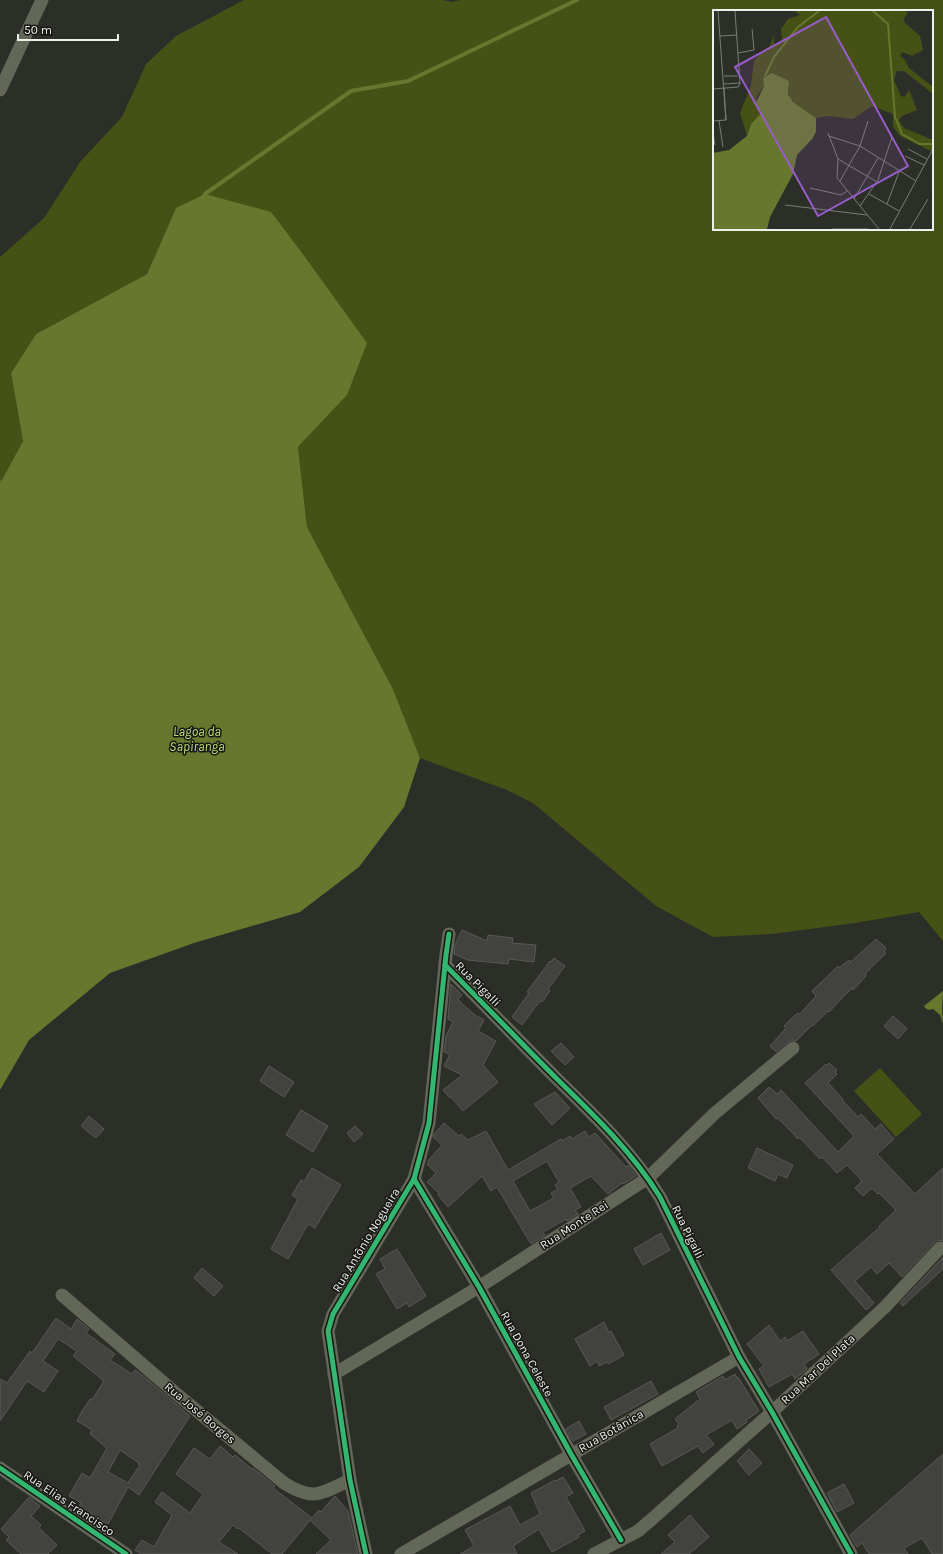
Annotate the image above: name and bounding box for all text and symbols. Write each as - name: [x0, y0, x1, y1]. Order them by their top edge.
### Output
- inset map: [713, 10, 933, 230]
- scale bar: [18, 16, 118, 42]
- text: 50 m: [24, 23, 52, 37]
- water label: Lagoa da Sapiranga: [169, 724, 225, 754]
- street label: Rua Pigalli: [453, 959, 503, 1009]
- street label: Rua Antônio Nogueira: [329, 1185, 403, 1295]
- street label: Rua Monte Rei: [537, 1198, 611, 1252]
- street label: Rua Pigalli: [669, 1203, 707, 1261]
- street label: Rua Dona Celeste: [498, 1309, 556, 1399]
- street label: Rua Mar Del Plata: [778, 1331, 858, 1407]
- street label: Rua José Borges: [162, 1379, 238, 1447]
- street label: Rua Botânica: [576, 1407, 646, 1455]
- street label: Rua Elias Francisco: [21, 1467, 117, 1539]

